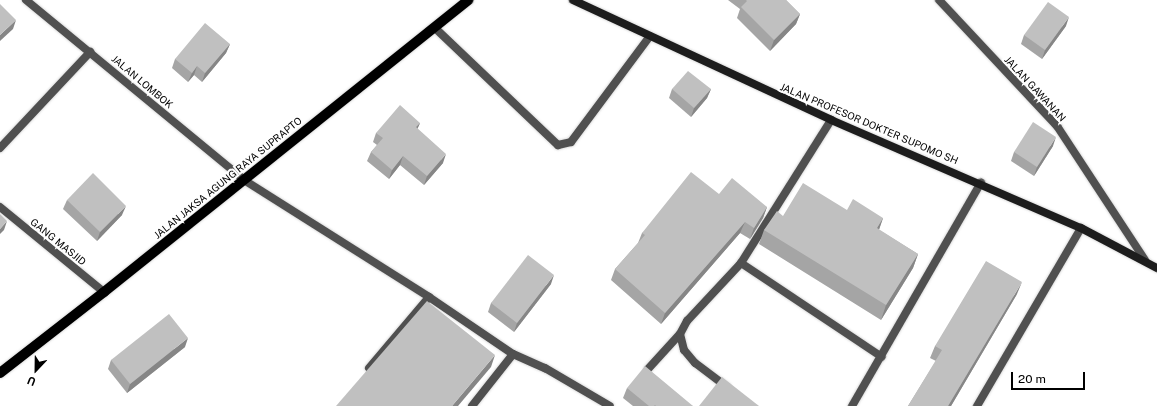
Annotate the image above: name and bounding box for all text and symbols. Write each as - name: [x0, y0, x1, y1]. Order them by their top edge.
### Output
- street label: JALAN LOMBOK: [109, 53, 175, 111]
- street label: JALAN GAWANAN: [1002, 54, 1068, 124]
- street label: JALAN PROFESOR DOKTER SUPOMO SH: [778, 81, 960, 167]
- street label: JALAN JAKSA AGUNG RAYA SUPRAPTO: [152, 115, 304, 241]
- street label: GANG MASJID: [28, 216, 88, 268]
- north arrow: [16, 350, 56, 390]
- scale bar: [1013, 364, 1087, 390]
- text: 20 m: [1018, 372, 1046, 386]
- text: U: [26, 374, 37, 388]

